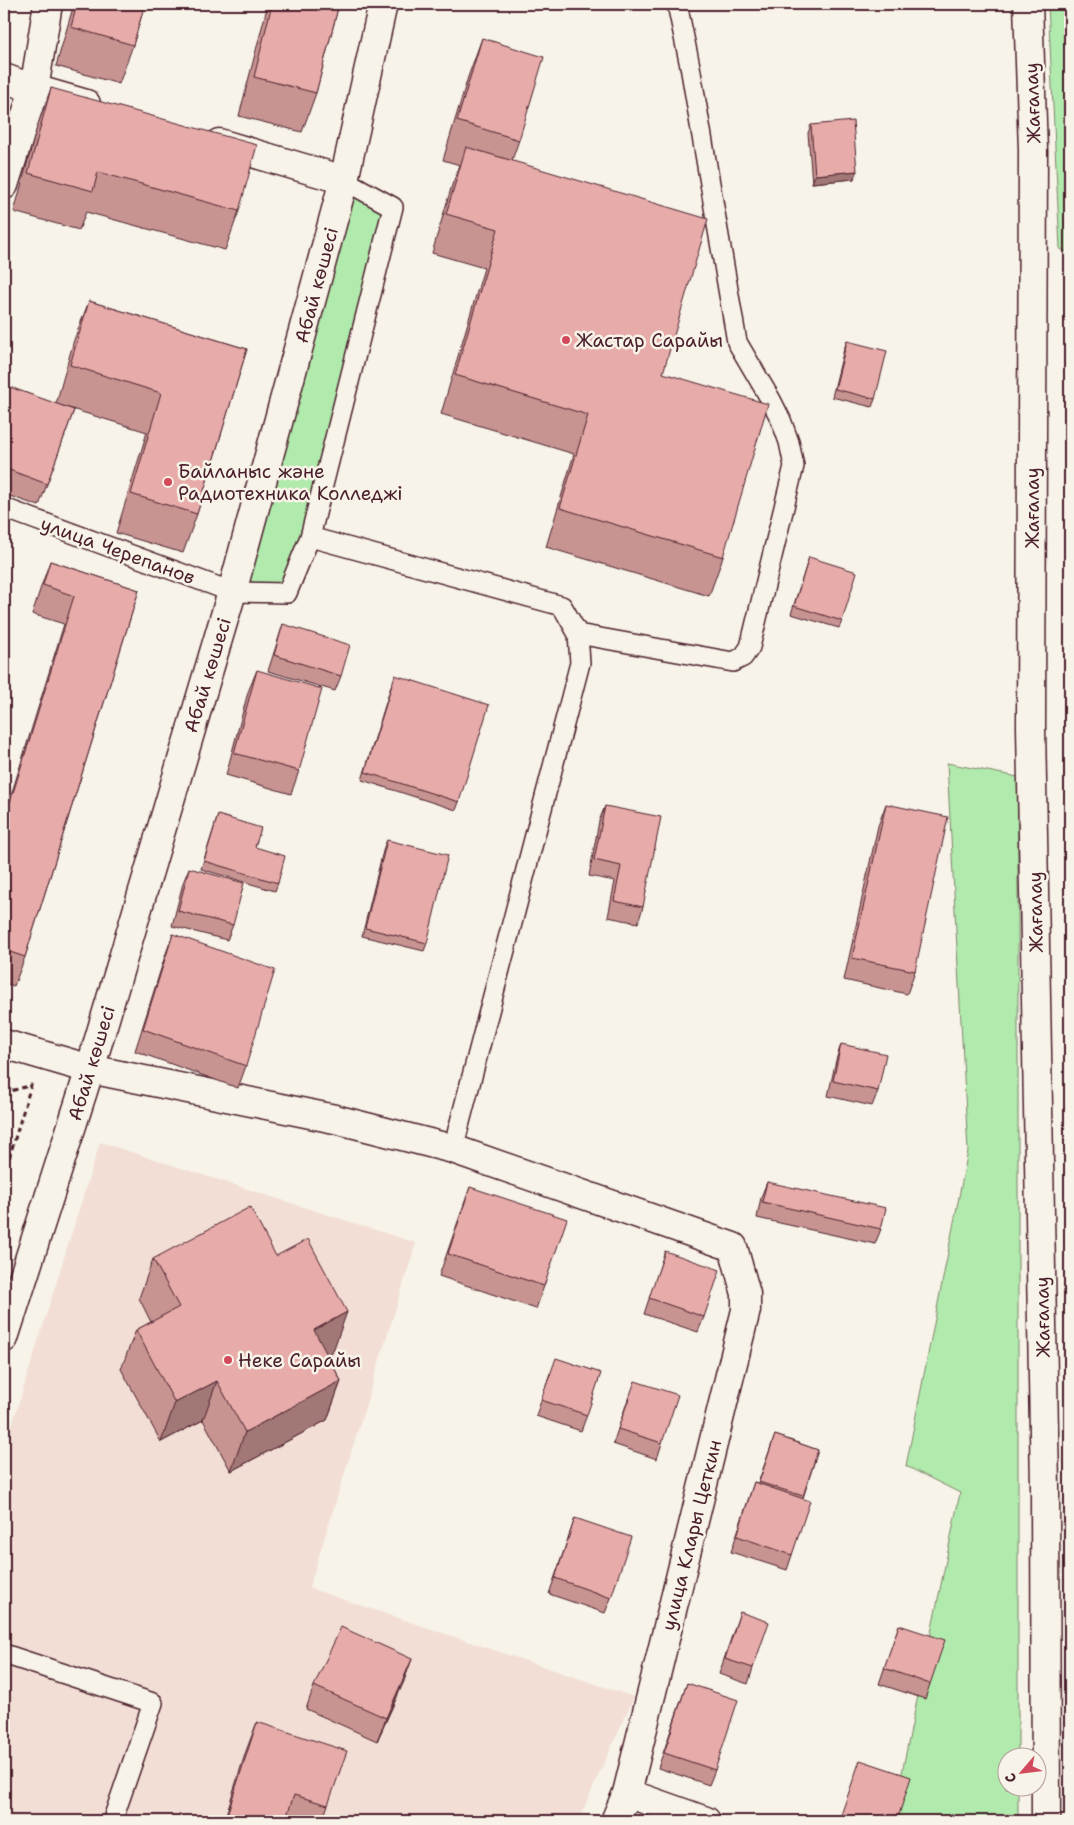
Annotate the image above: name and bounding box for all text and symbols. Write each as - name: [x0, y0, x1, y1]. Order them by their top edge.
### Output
- street label: Жағалау: [1019, 62, 1046, 144]
- street label: Абай көшесі: [289, 224, 344, 346]
- place label: Жастар Сарайы: [576, 328, 723, 353]
- marker: Жастар Сарайы: [560, 334, 572, 346]
- place label: Байланыс және Радиотехника Колледжі: [178, 459, 403, 506]
- street label: Жағалау: [1020, 467, 1045, 549]
- marker: Байланыс және Радиотехника Колледжі: [162, 476, 174, 488]
- street label: улица Черепанов: [37, 511, 198, 590]
- street label: Абай көшесі: [178, 615, 237, 736]
- street label: Жағалау: [1022, 871, 1049, 953]
- street label: Абай көшесі: [62, 1003, 121, 1124]
- street label: Жағалау: [1029, 1276, 1056, 1358]
- place label: Неке Сарайы: [238, 1348, 361, 1373]
- marker: Неке Сарайы: [222, 1354, 234, 1366]
- street label: улица Клары Цеткин: [656, 1437, 727, 1633]
- north arrow: [996, 1748, 1046, 1798]
- text: С: [1001, 1770, 1020, 1786]

